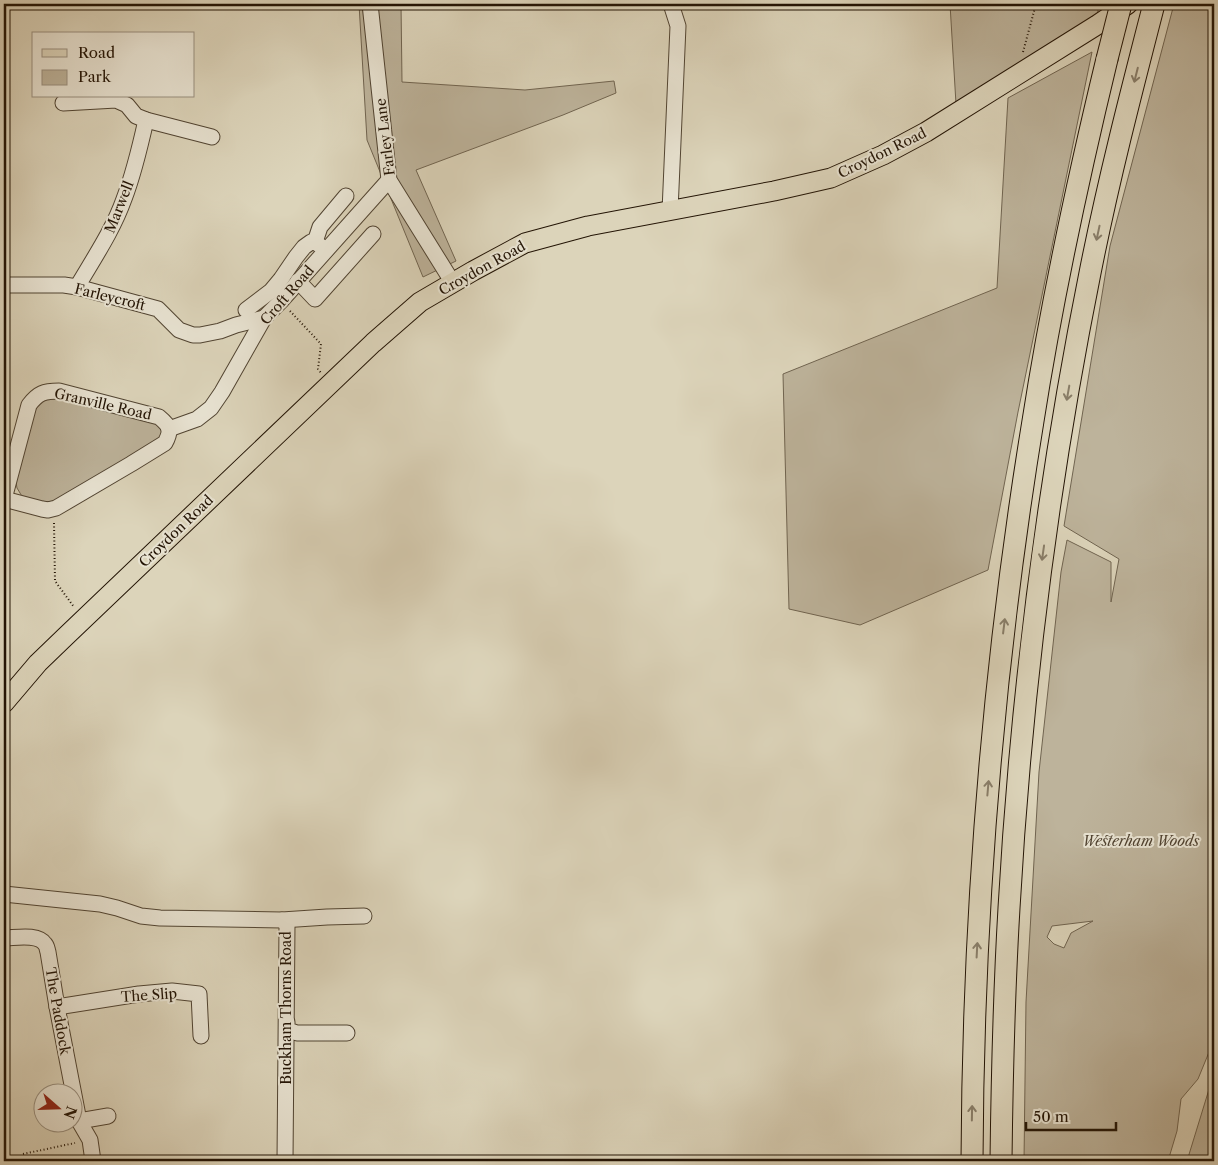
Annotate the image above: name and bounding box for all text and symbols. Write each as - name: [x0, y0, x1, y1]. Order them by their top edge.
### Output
- legend: [32, 32, 195, 98]
- text: Road: [78, 43, 115, 62]
- text: Park: [78, 67, 112, 86]
- one-way arrow: [1130, 67, 1140, 83]
- street label: Farley Lane: [371, 97, 399, 177]
- street label: Croydon Road: [835, 124, 930, 182]
- street label: Marwell: [100, 178, 138, 236]
- one-way arrow: [1093, 225, 1103, 241]
- street label: Croydon Road: [436, 237, 529, 299]
- street label: Croft Road: [256, 261, 318, 328]
- street label: Farleycroft: [73, 280, 148, 315]
- street label: Granville Road: [53, 384, 154, 424]
- one-way arrow: [1062, 384, 1072, 400]
- street label: Croydon Road: [135, 491, 217, 571]
- one-way arrow: [1038, 545, 1048, 561]
- one-way arrow: [999, 619, 1009, 635]
- one-way arrow: [983, 780, 993, 796]
- park label: Westerham Woods: [1083, 832, 1200, 850]
- street label: Buckham Thorns Road: [277, 931, 295, 1085]
- one-way arrow: [972, 942, 982, 958]
- street label: The Paddock: [41, 966, 75, 1057]
- street label: The Slip: [120, 984, 178, 1006]
- north arrow: [32, 1082, 82, 1132]
- scale bar: [1026, 1100, 1116, 1132]
- text: N: [60, 1104, 81, 1121]
- one-way arrow: [967, 1105, 977, 1121]
- text: 50 m: [1033, 1107, 1069, 1126]

